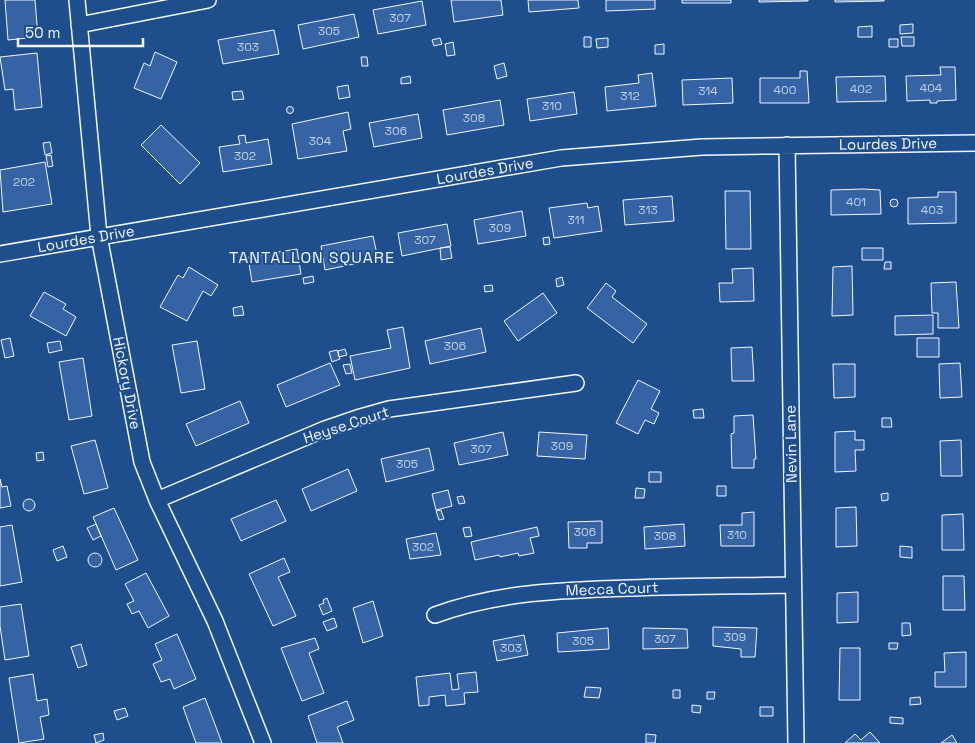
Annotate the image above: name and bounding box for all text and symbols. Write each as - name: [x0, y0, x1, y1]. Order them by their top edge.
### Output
- house number: 307: [389, 10, 411, 26]
- scale bar: [18, 15, 142, 47]
- text: 50 m: [25, 23, 60, 42]
- house number: 305: [318, 23, 340, 39]
- house number: 303: [237, 39, 259, 55]
- house number: 404: [920, 80, 943, 96]
- house number: 402: [850, 81, 872, 97]
- house number: 400: [774, 82, 796, 98]
- house number: 314: [698, 83, 718, 99]
- house number: 312: [620, 88, 640, 104]
- house number: 310: [542, 98, 562, 114]
- house number: 308: [463, 110, 485, 126]
- house number: 306: [385, 123, 407, 139]
- house number: 304: [309, 133, 332, 149]
- street label: Lourdes Drive: [839, 133, 937, 154]
- house number: 302: [234, 148, 256, 164]
- street label: Lourdes Drive: [435, 153, 535, 188]
- house number: 202: [13, 174, 35, 190]
- house number: 401: [846, 194, 866, 210]
- house number: 313: [638, 202, 658, 218]
- house number: 403: [921, 202, 943, 218]
- house number: 311: [567, 212, 585, 228]
- house number: 309: [489, 220, 511, 236]
- street label: Lourdes Drive: [36, 221, 136, 256]
- house number: 307: [414, 232, 436, 248]
- district label: TANTALLON SQUARE: [229, 247, 395, 268]
- street label: Hickory Drive: [109, 335, 146, 431]
- house number: 306: [444, 338, 466, 354]
- street label: Heyse Court: [300, 402, 391, 447]
- street label: Nevin Lane: [780, 405, 801, 483]
- house number: 309: [551, 438, 573, 454]
- house number: 307: [470, 441, 492, 457]
- house number: 305: [396, 456, 418, 472]
- house number: 306: [574, 524, 596, 540]
- house number: 310: [727, 527, 747, 543]
- house number: 308: [654, 528, 676, 544]
- house number: 302: [412, 539, 434, 555]
- street label: Mecca Court: [565, 577, 659, 600]
- house number: 309: [724, 629, 746, 645]
- house number: 307: [654, 631, 676, 647]
- house number: 305: [572, 633, 594, 649]
- house number: 303: [500, 640, 522, 656]

